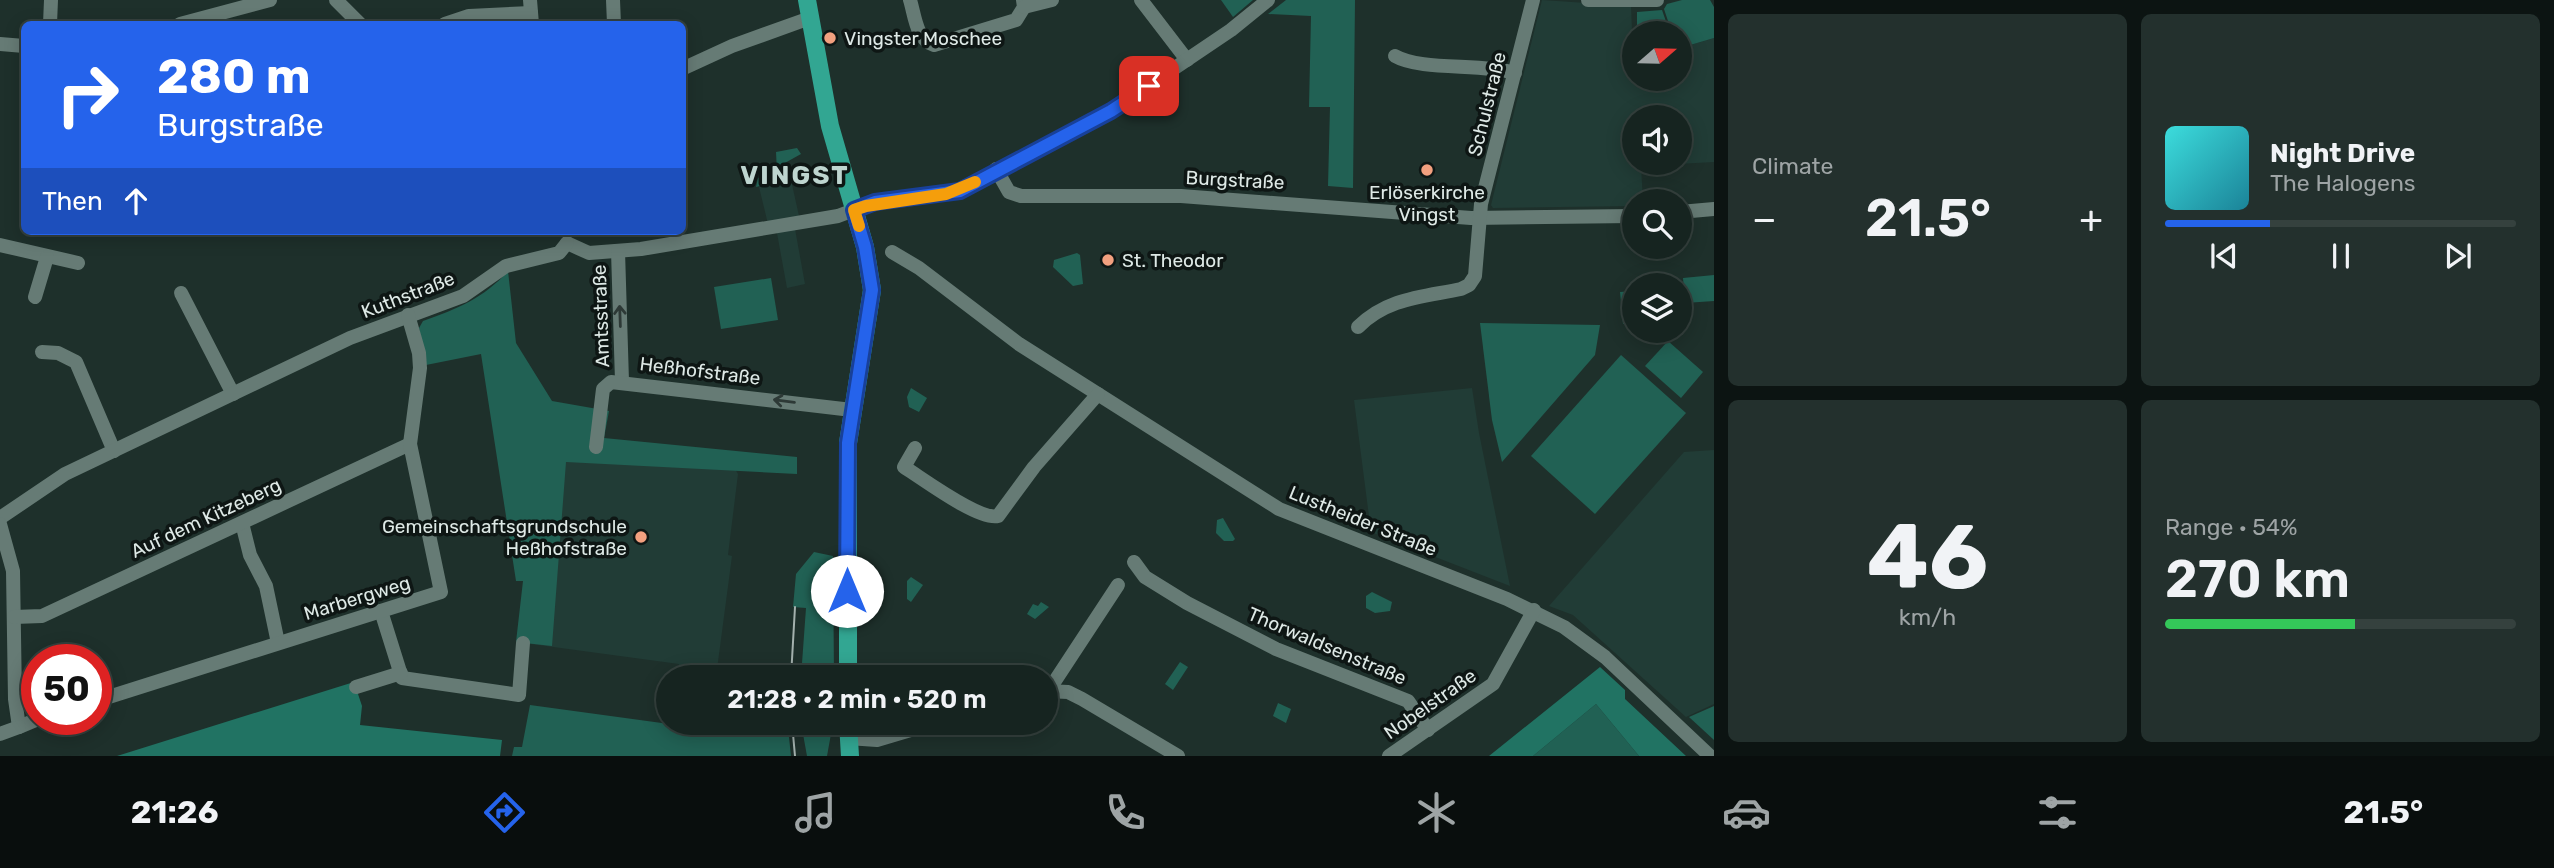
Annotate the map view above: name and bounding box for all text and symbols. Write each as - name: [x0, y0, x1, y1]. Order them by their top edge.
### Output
- north arrow: [1622, 21, 1692, 91]
- map controls: [1622, 21, 1692, 343]
- place label: Vingster Moschee: [844, 27, 1002, 50]
- marker: Vingster Moschee: [822, 30, 838, 46]
- text: 280 m: [157, 47, 311, 105]
- icon: right: [42, 49, 133, 140]
- street label: Schulstraße: [1463, 50, 1511, 158]
- pin: [1119, 56, 1179, 116]
- icon: arrive: [1130, 67, 1168, 105]
- button: sound: [1622, 105, 1692, 175]
- text: Burgstraße: [157, 106, 324, 144]
- text: Night Drive: [2270, 138, 2415, 169]
- text: Climate: [1752, 152, 1833, 180]
- district label: VINGST: [740, 160, 850, 191]
- marker: Erlöserkirche Vingst: [1419, 162, 1435, 178]
- street label: Burgstraße: [1185, 166, 1285, 194]
- text: The Halogens: [2270, 169, 2416, 197]
- place label: Erlöserkirche Vingst: [1369, 181, 1485, 226]
- icon: ahead: [117, 182, 155, 220]
- text: Then: [42, 186, 103, 217]
- text: 21.5°: [1865, 187, 1991, 249]
- button: search: [1622, 189, 1692, 259]
- text: −: [1752, 196, 1777, 242]
- text: +: [2079, 196, 2103, 242]
- icon: previous: [2205, 237, 2243, 275]
- icon: pause: [2322, 237, 2360, 275]
- icon: next: [2439, 237, 2477, 275]
- place label: St. Theodor: [1122, 249, 1224, 272]
- marker: St. Theodor: [1100, 252, 1116, 268]
- street label: Amtsstraße: [588, 264, 614, 368]
- street label: Kuthstraße: [358, 267, 458, 323]
- button: layers: [1622, 273, 1692, 343]
- one-way arrow: [613, 305, 627, 328]
- street label: Heßhofstraße: [638, 352, 762, 390]
- one-way arrow: [773, 395, 796, 408]
- street label: Auf dem Kitzeberg: [127, 473, 285, 563]
- street label: Lustheider Straße: [1286, 481, 1440, 561]
- text: 46: [1867, 503, 1988, 611]
- text: Range · 54%: [2165, 513, 2298, 541]
- place label: Gemeinschaftsgrundschule Heßhofstraße: [382, 515, 627, 560]
- marker: Gemeinschaftsgrundschule Heßhofstraße: [633, 529, 649, 545]
- text: 270 km: [2165, 548, 2350, 610]
- position arrow: [810, 554, 884, 628]
- street label: Marbergweg: [301, 571, 413, 625]
- street label: Thorwaldsenstraße: [1244, 602, 1410, 690]
- text: km/h: [1899, 603, 1956, 631]
- speed limit sign: 50: [21, 644, 112, 735]
- street label: Nobelstraße: [1380, 664, 1480, 744]
- text: 21:28 · 2 min · 520 m: [727, 684, 987, 715]
- icon: directions: [480, 788, 529, 837]
- icon: music: [791, 788, 840, 837]
- icon: phone: [1101, 788, 1150, 837]
- icon: climate: [1412, 788, 1461, 837]
- icon: car: [1722, 788, 1771, 837]
- icon: filters: [2033, 788, 2082, 837]
- text: 21:26: [131, 793, 218, 831]
- text: 21.5°: [2344, 793, 2423, 831]

